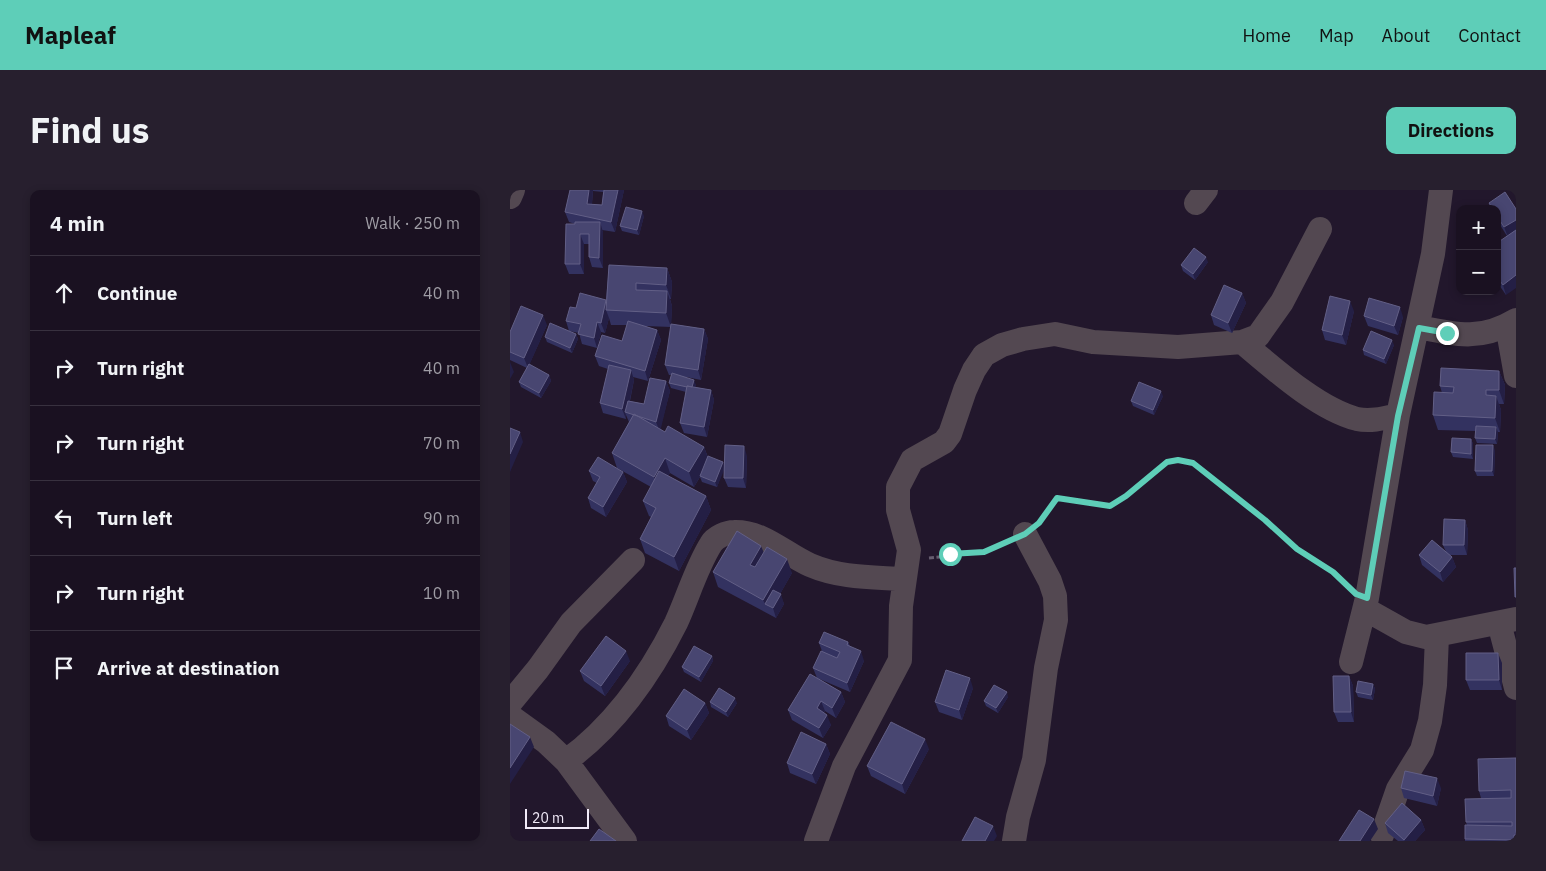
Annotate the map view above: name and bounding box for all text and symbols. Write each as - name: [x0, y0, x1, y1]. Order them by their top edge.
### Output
- text: Mapleaf: [25, 19, 116, 51]
- text: Home: [1243, 24, 1291, 47]
- text: Map: [1319, 24, 1354, 47]
- text: About: [1382, 24, 1430, 47]
- text: Contact: [1458, 24, 1521, 47]
- text: Find us: [30, 107, 149, 153]
- button: Directions: [1386, 107, 1516, 154]
- map controls: [1456, 205, 1501, 295]
- button: +: [1456, 205, 1501, 250]
- text: 4 min: [50, 209, 105, 237]
- text: Walk · 250 m: [365, 213, 460, 233]
- button: −: [1456, 250, 1501, 295]
- icon: ahead: [50, 279, 78, 307]
- text: Continue: [97, 281, 177, 305]
- text: 40 m: [423, 283, 460, 303]
- route end: [1436, 322, 1459, 345]
- icon: right: [50, 354, 78, 382]
- text: Turn right: [97, 356, 184, 380]
- text: 40 m: [423, 358, 460, 378]
- icon: right: [50, 429, 78, 457]
- text: Turn right: [97, 431, 184, 455]
- text: 70 m: [423, 433, 460, 453]
- icon: left: [50, 504, 78, 532]
- text: Turn left: [97, 506, 173, 530]
- text: 90 m: [423, 508, 460, 528]
- route start: [939, 543, 962, 566]
- icon: right: [50, 579, 78, 607]
- text: Turn right: [97, 581, 184, 605]
- text: 10 m: [423, 583, 460, 603]
- icon: arrive: [50, 654, 78, 682]
- text: Arrive at destination: [97, 656, 280, 680]
- scale bar: [525, 806, 589, 829]
- text: 20 m: [532, 809, 564, 827]

